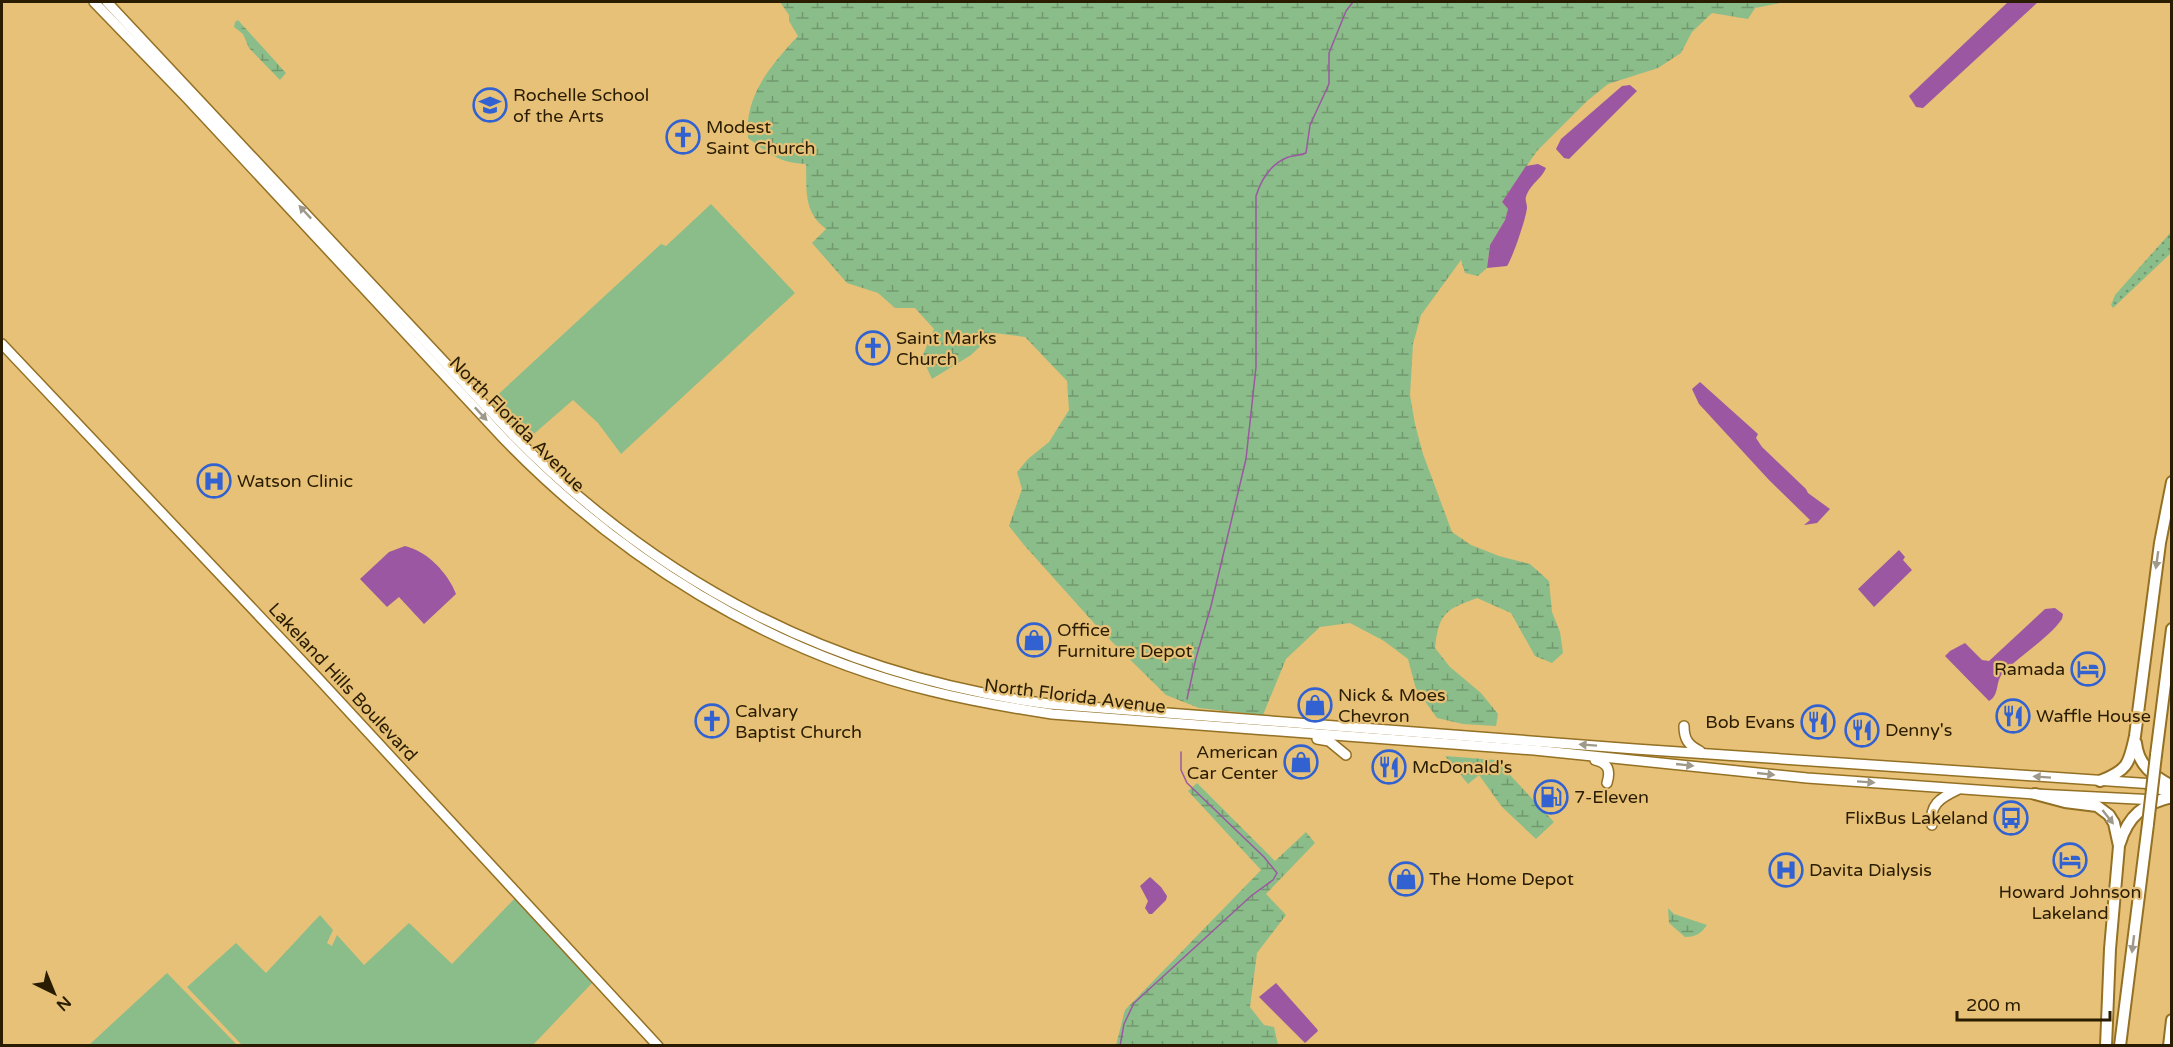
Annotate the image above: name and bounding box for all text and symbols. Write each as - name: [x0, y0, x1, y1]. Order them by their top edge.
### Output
- place label: Rochelle School of the Arts: [513, 84, 649, 127]
- school or university icon: Rochelle School of the Arts: [472, 87, 508, 123]
- place label: Modest Saint Church: [706, 116, 816, 159]
- church icon: Modest Saint Church: [665, 119, 701, 155]
- one-way arrow: [299, 205, 313, 219]
- place label: Saint Marks Church: [896, 327, 997, 370]
- church icon: Saint Marks Church: [855, 330, 891, 366]
- street label: North Florida Avenue: [445, 352, 589, 496]
- one-way arrow: [474, 406, 488, 421]
- hospital icon: Watson Clinic: [196, 463, 232, 499]
- place label: Watson Clinic: [237, 470, 353, 492]
- one-way arrow: [2153, 551, 2162, 570]
- street label: Lakeland Hills Boulevard: [264, 598, 422, 766]
- place label: Office Furniture Depot: [1057, 619, 1193, 662]
- shop icon: Office Furniture Depot: [1016, 622, 1052, 658]
- hotel icon: Ramada: [2070, 651, 2106, 687]
- place label: Ramada: [1994, 658, 2065, 680]
- street label: North Florida Avenue: [983, 674, 1167, 718]
- place label: Nick & Moes Chevron: [1338, 684, 1446, 727]
- shop icon: Nick & Moes Chevron: [1297, 687, 1333, 723]
- restaurant icon: Waffle House: [1995, 698, 2031, 734]
- place label: Calvary Baptist Church: [735, 700, 862, 743]
- church icon: Calvary Baptist Church: [694, 703, 730, 739]
- restaurant icon: Bob Evans: [1800, 704, 1836, 740]
- place label: Waffle House: [2036, 705, 2151, 727]
- place label: Bob Evans: [1705, 711, 1795, 733]
- restaurant icon: Denny's: [1844, 712, 1880, 748]
- place label: Denny's: [1885, 719, 1952, 741]
- one-way arrow: [1579, 740, 1598, 750]
- place label: American Car Center: [1187, 741, 1278, 784]
- shop icon: American Car Center: [1283, 744, 1319, 780]
- restaurant icon: McDonald's: [1371, 749, 1407, 785]
- place label: McDonald's: [1412, 756, 1512, 778]
- one-way arrow: [1675, 760, 1694, 770]
- one-way arrow: [1756, 769, 1775, 779]
- one-way arrow: [2033, 772, 2052, 782]
- one-way arrow: [1856, 778, 1875, 787]
- fuel station icon: 7-Eleven: [1533, 779, 1569, 815]
- place label: 7-Eleven: [1574, 786, 1649, 808]
- bus stop icon: FlixBus Lakeland: [1993, 800, 2029, 836]
- place label: FlixBus Lakeland: [1845, 807, 1988, 829]
- one-way arrow: [2102, 809, 2115, 825]
- hotel icon: Howard Johnson Lakeland: [2052, 842, 2088, 878]
- hospital icon: Davita Dialysis: [1768, 852, 1804, 888]
- place label: Davita Dialysis: [1809, 859, 1932, 881]
- shop icon: The Home Depot: [1388, 861, 1424, 897]
- place label: The Home Depot: [1429, 868, 1574, 890]
- place label: Howard Johnson Lakeland: [1999, 881, 2141, 924]
- one-way arrow: [2128, 935, 2137, 954]
- north arrow: [24, 963, 84, 1023]
- scale bar: [1957, 984, 2110, 1022]
- text: N: [52, 992, 75, 1015]
- text: 200 m: [1966, 994, 2021, 1016]

